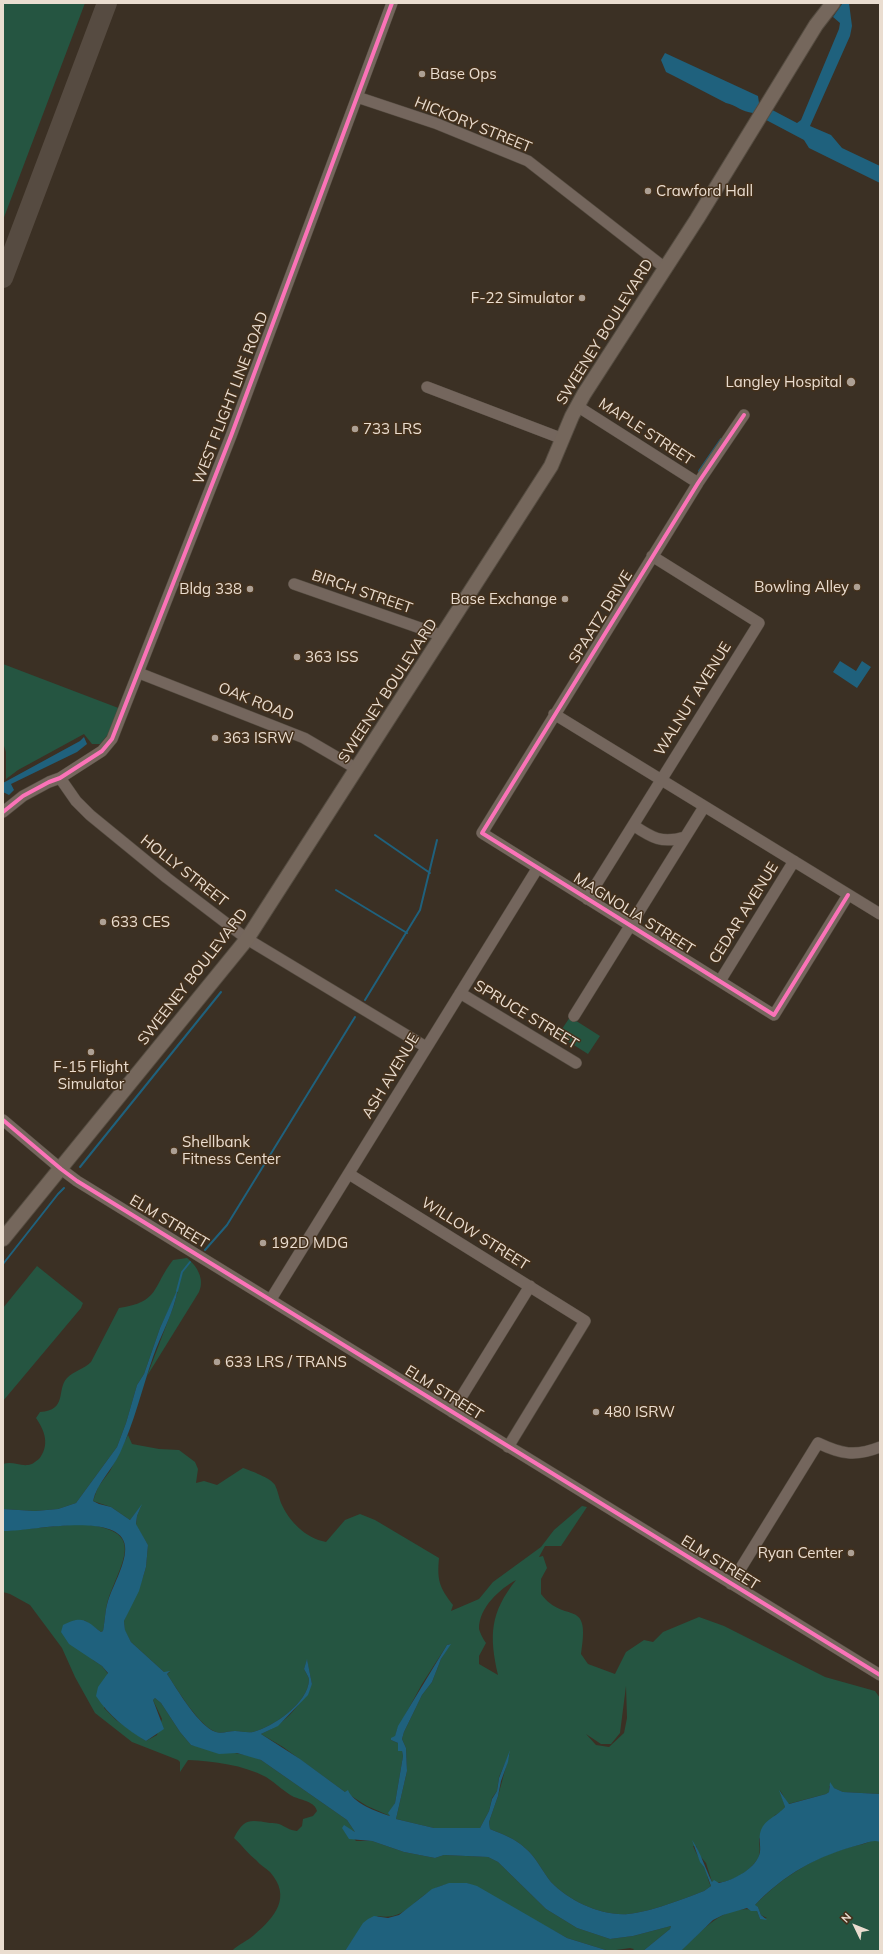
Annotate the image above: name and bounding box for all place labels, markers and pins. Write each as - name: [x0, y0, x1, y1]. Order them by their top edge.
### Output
- place label: Base Ops: [430, 65, 497, 83]
- marker: Base Ops: [417, 69, 427, 79]
- place label: Crawford Hall: [656, 182, 753, 200]
- marker: Crawford Hall: [643, 186, 653, 196]
- place label: F-22 Simulator: [471, 289, 574, 307]
- marker: F-22 Simulator: [577, 293, 587, 303]
- place label: Langley Hospital: [726, 373, 842, 391]
- marker: Langley Hospital: [845, 376, 857, 388]
- place label: 733 LRS: [363, 420, 422, 438]
- marker: 733 LRS: [350, 424, 360, 434]
- place label: Bowling Alley: [754, 578, 849, 596]
- place label: Bldg 338: [179, 580, 242, 598]
- marker: Bowling Alley: [852, 582, 862, 592]
- marker: Bldg 338: [245, 584, 255, 594]
- place label: Base Exchange: [450, 590, 557, 608]
- marker: Base Exchange: [560, 594, 570, 604]
- place label: 363 ISS: [305, 648, 358, 666]
- marker: 363 ISS: [292, 652, 302, 662]
- place label: 363 ISRW: [223, 729, 294, 747]
- marker: 363 ISRW: [210, 733, 220, 743]
- place label: 633 CES: [111, 913, 170, 931]
- marker: 633 CES: [98, 917, 108, 927]
- marker: F-15 Flight Simulator: [86, 1047, 96, 1057]
- place label: F-15 Flight Simulator: [53, 1058, 129, 1093]
- place label: Shellbank Fitness Center: [182, 1133, 280, 1168]
- marker: Shellbank Fitness Center: [169, 1146, 179, 1156]
- place label: 192D MDG: [271, 1234, 348, 1252]
- marker: 192D MDG: [258, 1238, 268, 1248]
- place label: 633 LRS / TRANS: [225, 1353, 347, 1371]
- marker: 633 LRS / TRANS: [212, 1357, 222, 1367]
- place label: 480 ISRW: [604, 1403, 675, 1421]
- marker: 480 ISRW: [591, 1407, 601, 1417]
- place label: Ryan Center: [758, 1544, 843, 1562]
- marker: Ryan Center: [846, 1548, 856, 1558]

